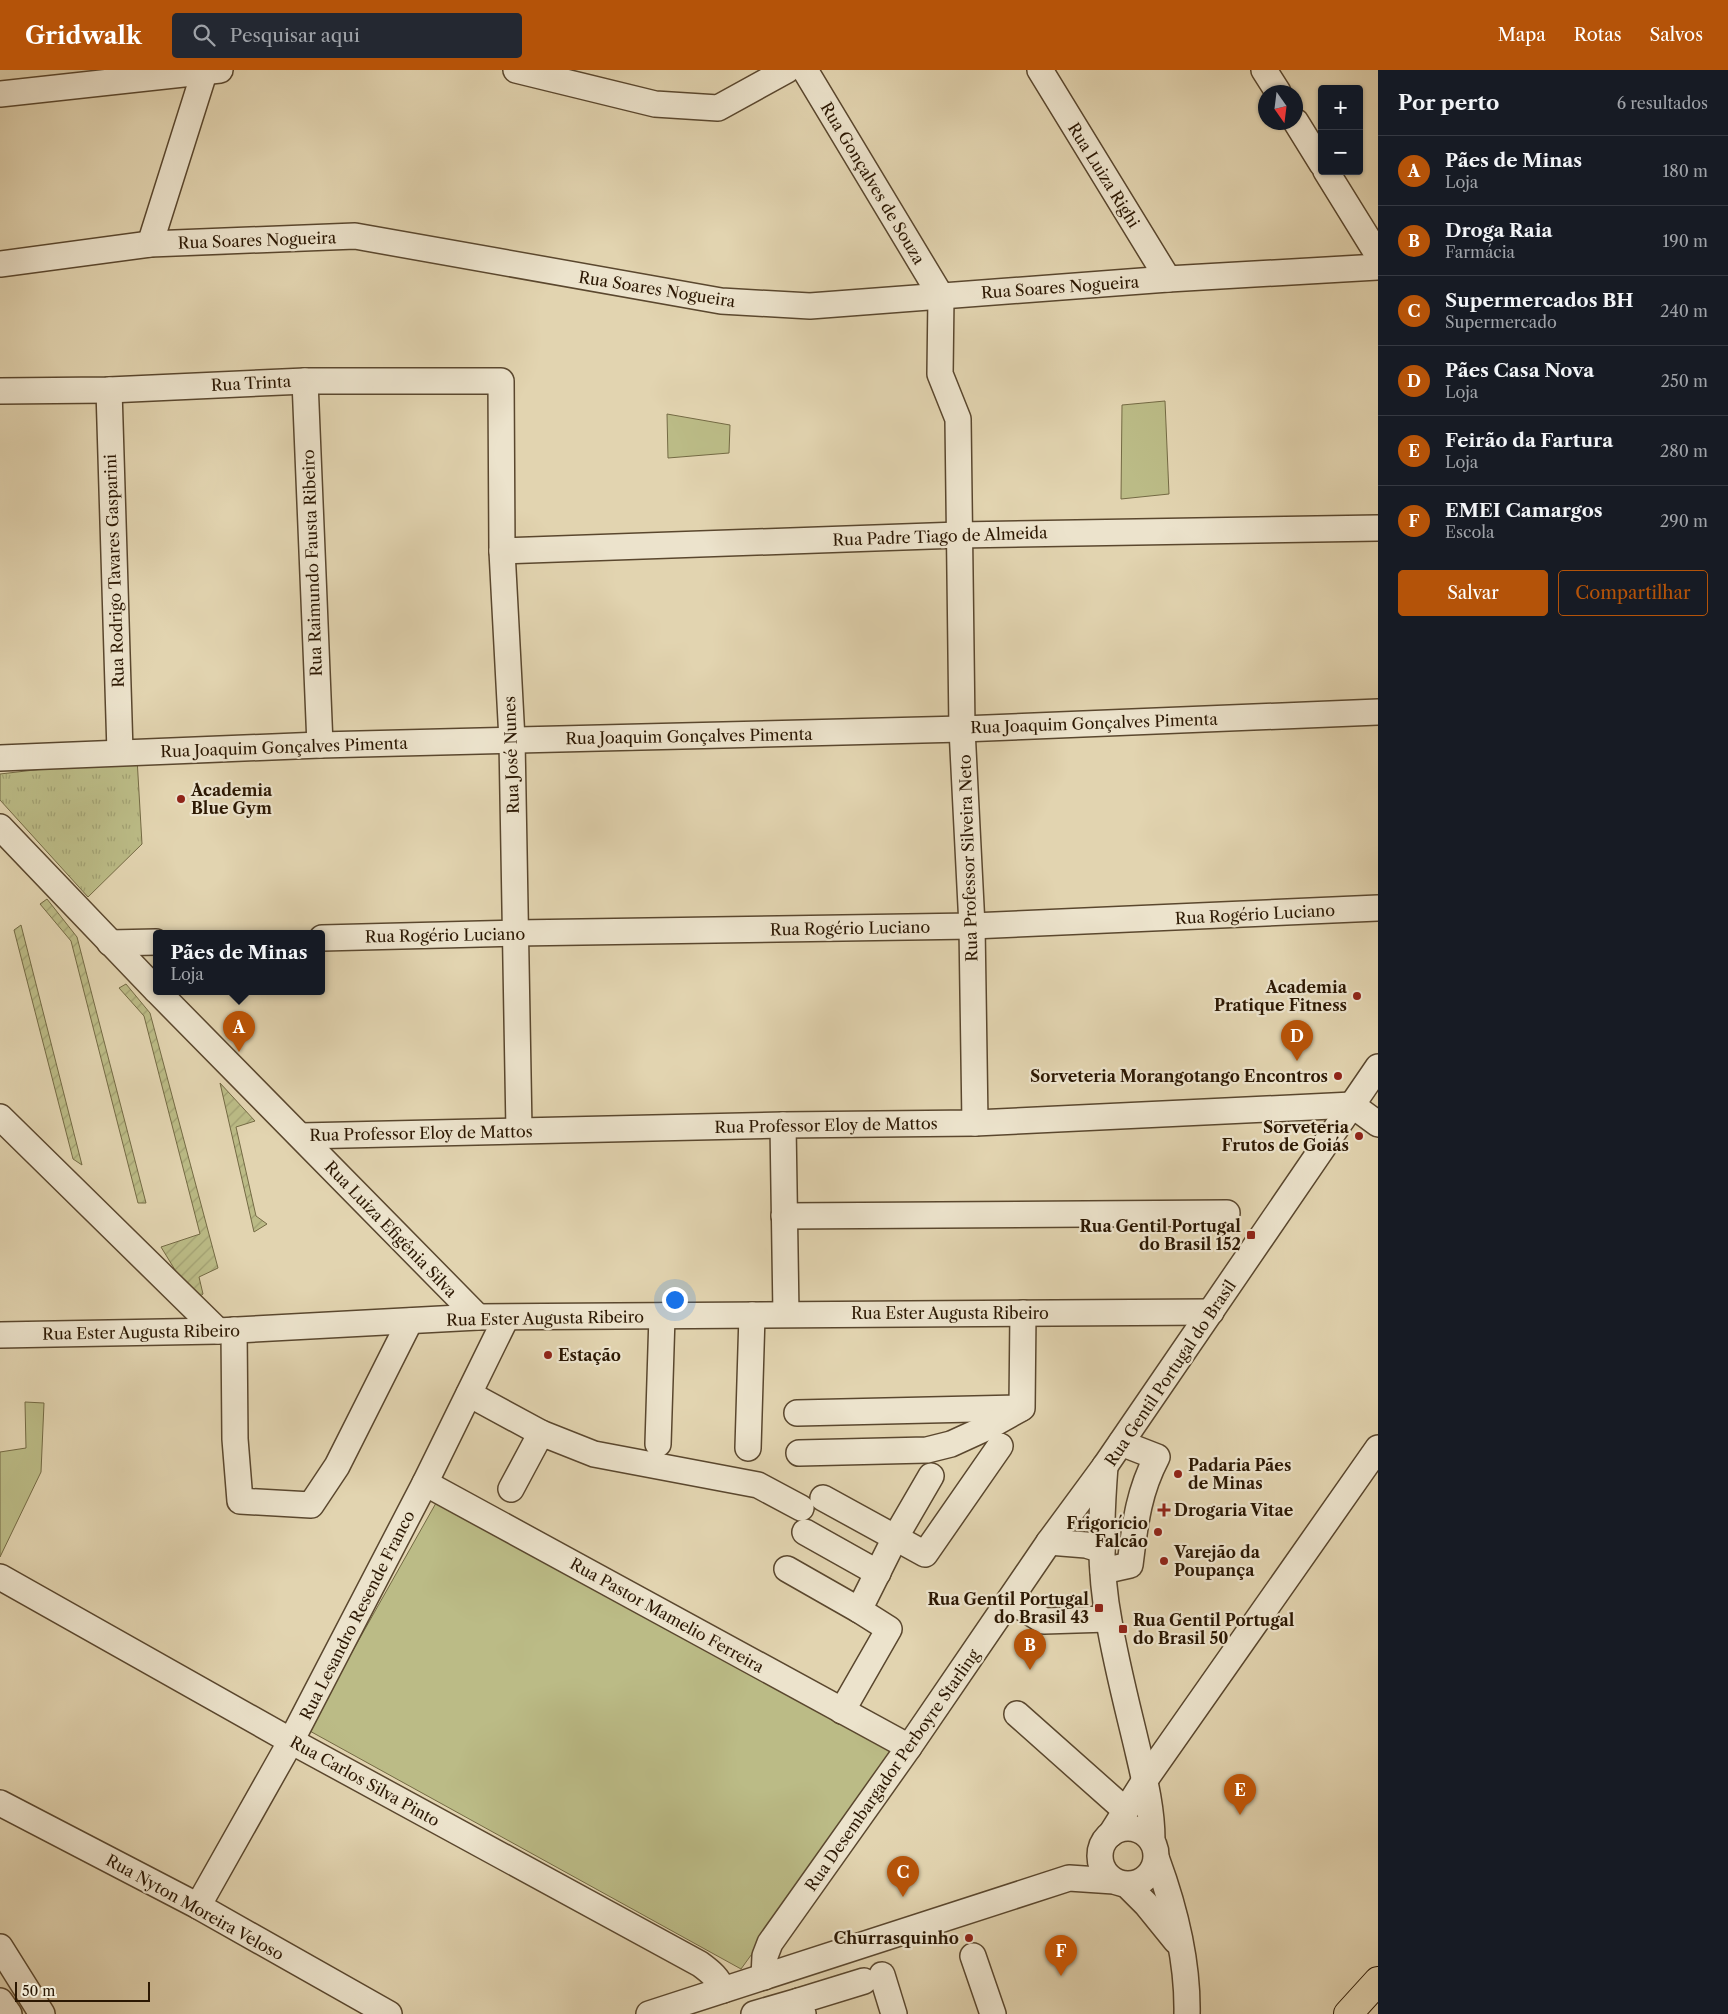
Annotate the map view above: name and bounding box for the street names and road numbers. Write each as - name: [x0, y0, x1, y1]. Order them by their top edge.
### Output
- street label: Rua Gonçalves de Souza: [817, 98, 930, 268]
- street label: Rua Luiza Righi: [1064, 119, 1144, 231]
- street label: Rua Soares Nogueira: [177, 227, 337, 253]
- street label: Rua Soares Nogueira: [577, 267, 737, 311]
- street label: Rua Soares Nogueira: [980, 271, 1140, 303]
- street label: Rua Trinta: [210, 371, 292, 395]
- street label: Rua Raimundo Fausta Ribeiro: [298, 449, 326, 677]
- street label: Rua Rodrigo Tavares Gasparini: [100, 454, 128, 688]
- street label: Rua Padre Tiago de Almeida: [832, 522, 1048, 550]
- street label: Rua José Nunes: [499, 696, 523, 814]
- street label: Rua Joaquim Gonçalves Pimenta: [970, 709, 1219, 737]
- street label: Rua Joaquim Gonçalves Pimenta: [565, 724, 813, 748]
- street label: Rua Joaquim Gonçalves Pimenta: [160, 733, 409, 761]
- street label: Rua Professor Silveira Neto: [954, 754, 982, 962]
- street label: Rua Rogério Luciano: [1174, 900, 1336, 928]
- street label: Rua Rogério Luciano: [770, 917, 931, 939]
- street label: Rua Rogério Luciano: [365, 924, 526, 946]
- street label: Rua Professor Eloy de Mattos: [714, 1113, 938, 1137]
- street label: Rua Professor Eloy de Mattos: [309, 1121, 533, 1145]
- street label: Rua Luiza Efigênia Silva: [321, 1157, 462, 1302]
- street label: Rua Gentil Portugal do Brasil: [1100, 1276, 1240, 1470]
- street label: Rua Ester Augusta Ribeiro: [851, 1303, 1049, 1323]
- street label: Rua Ester Augusta Ribeiro: [446, 1306, 644, 1330]
- street label: Rua Ester Augusta Ribeiro: [42, 1320, 240, 1344]
- street label: Rua Lesandro Resende Franco: [295, 1507, 419, 1723]
- street label: Rua Pastor Mamelio Ferreira: [566, 1553, 768, 1677]
- street label: Rua Desembargador Perboyre Starling: [800, 1645, 984, 1895]
- street label: Rua Carlos Silva Pinto: [287, 1732, 444, 1831]
- street label: Rua Nyton Moreira Veloso: [102, 1850, 288, 1964]

